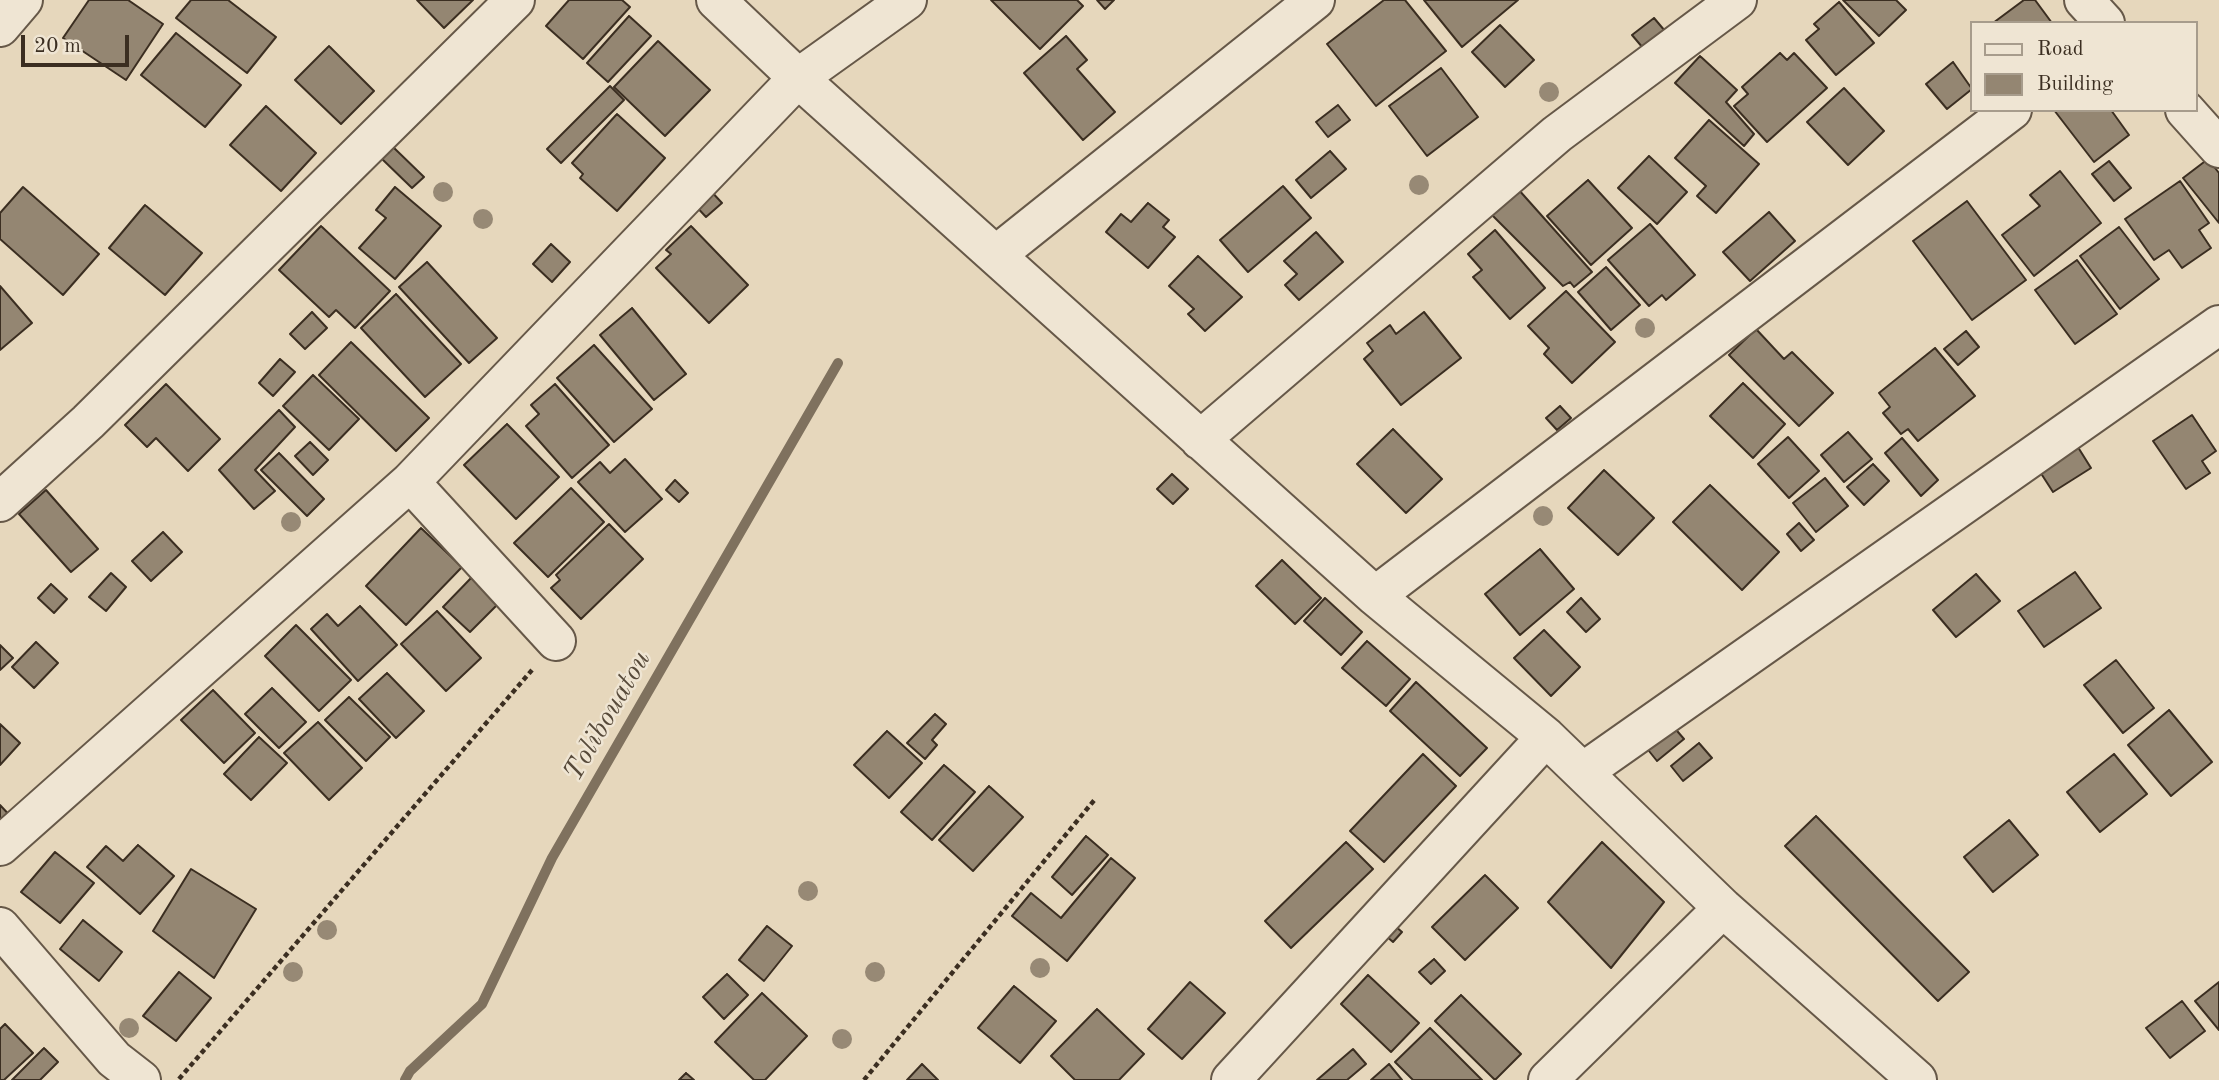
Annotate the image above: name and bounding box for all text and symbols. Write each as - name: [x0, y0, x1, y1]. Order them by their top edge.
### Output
- scale bar: [24, 21, 133, 65]
- legend: [1970, 21, 2198, 112]
- text: 20 m: [34, 36, 81, 57]
- text: Road: [2037, 39, 2084, 60]
- text: Building: [2037, 74, 2113, 95]
- water label: Tolibouatou: [557, 645, 659, 787]

